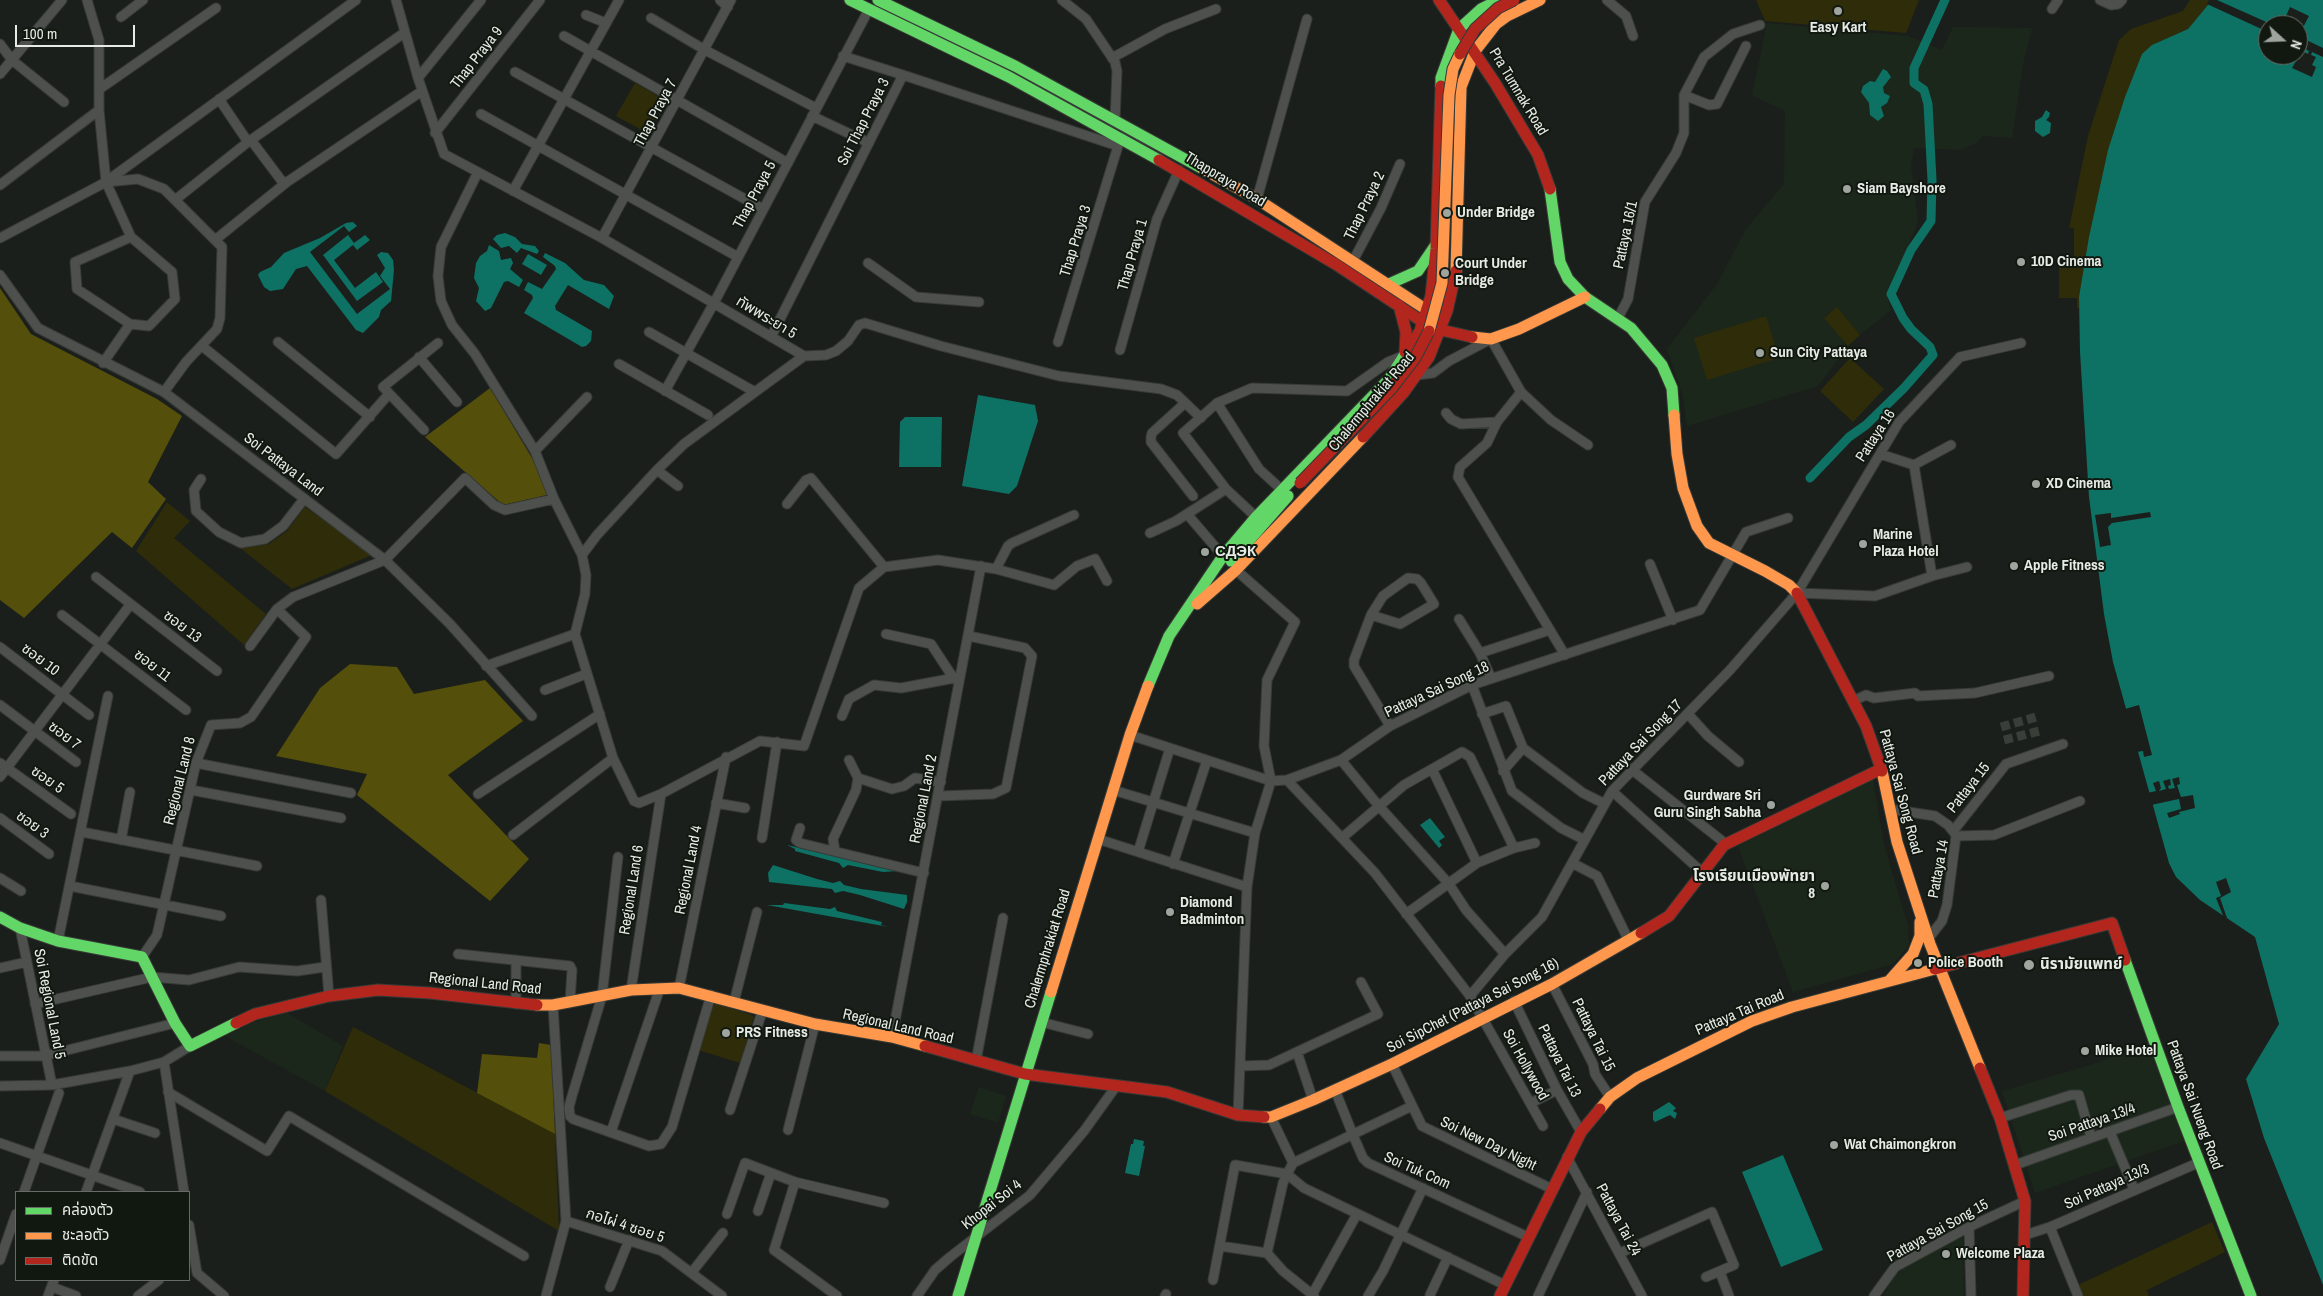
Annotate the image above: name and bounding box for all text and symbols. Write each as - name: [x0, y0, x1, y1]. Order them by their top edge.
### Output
- marker: Easy Kart: [1832, 5, 1844, 17]
- scale bar: [18, 15, 138, 47]
- north arrow: [2258, 15, 2308, 65]
- place label: Easy Kart: [1810, 19, 1866, 37]
- text: 100 m: [23, 23, 57, 44]
- street label: Thap Praya 9: [447, 23, 507, 93]
- text: N: [2286, 38, 2306, 52]
- street label: Pra Tumnak Road: [1485, 45, 1551, 139]
- street label: Soi Thap Praya 3: [834, 75, 894, 169]
- street label: Thap Praya 7: [631, 76, 681, 150]
- street label: Thappraya Road: [1181, 149, 1269, 211]
- street label: Thap Praya 5: [730, 158, 780, 232]
- street label: Thap Praya 2: [1341, 169, 1389, 243]
- place label: Siam Bayshore: [1857, 180, 1946, 198]
- marker: Siam Bayshore: [1841, 183, 1853, 195]
- street label: Pattaya 16/1: [1610, 199, 1642, 271]
- street label: Thap Praya 3: [1057, 203, 1095, 279]
- place label: Under Bridge: [1457, 204, 1535, 222]
- marker: Under Bridge: [1441, 207, 1453, 219]
- street label: Thap Praya 1: [1114, 217, 1152, 293]
- place label: 10D Cinema: [2031, 253, 2101, 271]
- place label: Court Under Bridge: [1455, 255, 1527, 290]
- marker: 10D Cinema: [2015, 256, 2027, 268]
- marker: Court Under Bridge: [1439, 267, 1451, 279]
- street label: ทัพพระยา 5: [732, 293, 800, 343]
- place label: Sun City Pattaya: [1770, 344, 1867, 362]
- marker: Sun City Pattaya: [1754, 347, 1766, 359]
- street label: Chalermphrakiat Road: [1325, 349, 1419, 455]
- street label: Pattaya 16: [1852, 406, 1900, 466]
- street label: Soi Pattaya Land: [240, 429, 326, 501]
- place label: XD Cinema: [2046, 475, 2111, 493]
- marker: XD Cinema: [2030, 478, 2042, 490]
- place label: Marine Plaza Hotel: [1873, 526, 1939, 561]
- marker: Marine Plaza Hotel: [1857, 538, 1869, 550]
- place label: СДЭК: [1215, 543, 1256, 561]
- marker: СДЭК: [1199, 546, 1211, 558]
- place label: Apple Fitness: [2024, 557, 2105, 575]
- marker: Apple Fitness: [2008, 560, 2020, 572]
- street label: ซอย 13: [159, 607, 205, 647]
- street label: ซอย 10: [17, 640, 63, 680]
- street label: ซอย 11: [130, 646, 174, 686]
- street label: Pattaya Sai Song 18: [1382, 658, 1492, 722]
- street label: Pattaya Sai Song 17: [1595, 696, 1687, 790]
- street label: ซอย 7: [44, 718, 84, 754]
- street label: Pattaya Sai Song Road: [1875, 728, 1925, 856]
- street label: Regional Land 8: [160, 735, 200, 827]
- street label: Regional Land 2: [907, 753, 941, 845]
- street label: Pattaya 15: [1944, 759, 1994, 817]
- street label: ซอย 5: [27, 762, 67, 798]
- place label: Gurdware Sri Guru Singh Sabha: [1654, 787, 1761, 822]
- marker: Gurdware Sri Guru Singh Sabha: [1765, 799, 1777, 811]
- street label: ซอย 3: [12, 807, 52, 843]
- street label: Regional Land 4: [672, 824, 706, 916]
- street label: Pattaya 14: [1925, 838, 1953, 900]
- street label: Regional Land 6: [616, 844, 648, 936]
- place label: โรงเรียนเมืองพัทยา 8: [1693, 868, 1815, 903]
- marker: โรงเรียนเมืองพัทยา 8: [1819, 880, 1831, 892]
- street label: Chalermphrakiat Road: [1021, 887, 1075, 1011]
- place label: Diamond Badminton: [1180, 894, 1244, 929]
- marker: Diamond Badminton: [1164, 906, 1176, 918]
- street label: Soi Regional Land 5: [29, 947, 69, 1061]
- place label: Police Booth: [1928, 954, 2003, 972]
- street label: Soi SipChet (Pattaya Sai Song 16): [1384, 955, 1562, 1057]
- place label: นิรามัยแพทย์: [2040, 956, 2122, 974]
- marker: Police Booth: [1912, 957, 1924, 969]
- marker: นิรามัยแพทย์: [2022, 958, 2036, 972]
- street label: Regional Land Road: [428, 969, 542, 999]
- street label: Pattaya Tai Road: [1693, 986, 1787, 1040]
- street label: Pattaya Tai 15: [1568, 996, 1618, 1074]
- street label: Regional Land Road: [841, 1006, 955, 1048]
- street label: Pattaya Tai 13: [1534, 1022, 1584, 1100]
- place label: PRS Fitness: [736, 1024, 808, 1042]
- street label: Soi Hollywood: [1498, 1026, 1552, 1104]
- marker: PRS Fitness: [720, 1027, 732, 1039]
- street label: Pattaya Sai Nueng Road: [2162, 1038, 2226, 1172]
- place label: Mike Hotel: [2095, 1042, 2157, 1060]
- marker: Mike Hotel: [2079, 1045, 2091, 1057]
- street label: Soi Pattaya 13/4: [2046, 1100, 2138, 1146]
- street label: Soi New Day Night: [1437, 1113, 1539, 1175]
- place label: Wat Chaimongkron: [1844, 1136, 1956, 1154]
- marker: Wat Chaimongkron: [1828, 1139, 1840, 1151]
- street label: Soi Tuk Com: [1381, 1148, 1453, 1194]
- street label: Soi Pattaya 13/3: [2062, 1160, 2152, 1214]
- street label: Khopai Soi 4: [958, 1176, 1026, 1234]
- street label: Pattaya Tai 24: [1592, 1181, 1644, 1259]
- legend: [15, 1191, 190, 1281]
- street label: Pattaya Sai Song 15: [1884, 1196, 1992, 1266]
- text: คล่องตัว: [62, 1199, 113, 1220]
- street label: กอไผ่ 4 ซอย 5: [583, 1205, 667, 1247]
- text: ชะลอตัว: [62, 1224, 109, 1245]
- place label: Welcome Plaza: [1956, 1245, 2045, 1263]
- marker: Welcome Plaza: [1940, 1248, 1952, 1260]
- text: ติดขัด: [62, 1249, 98, 1270]

